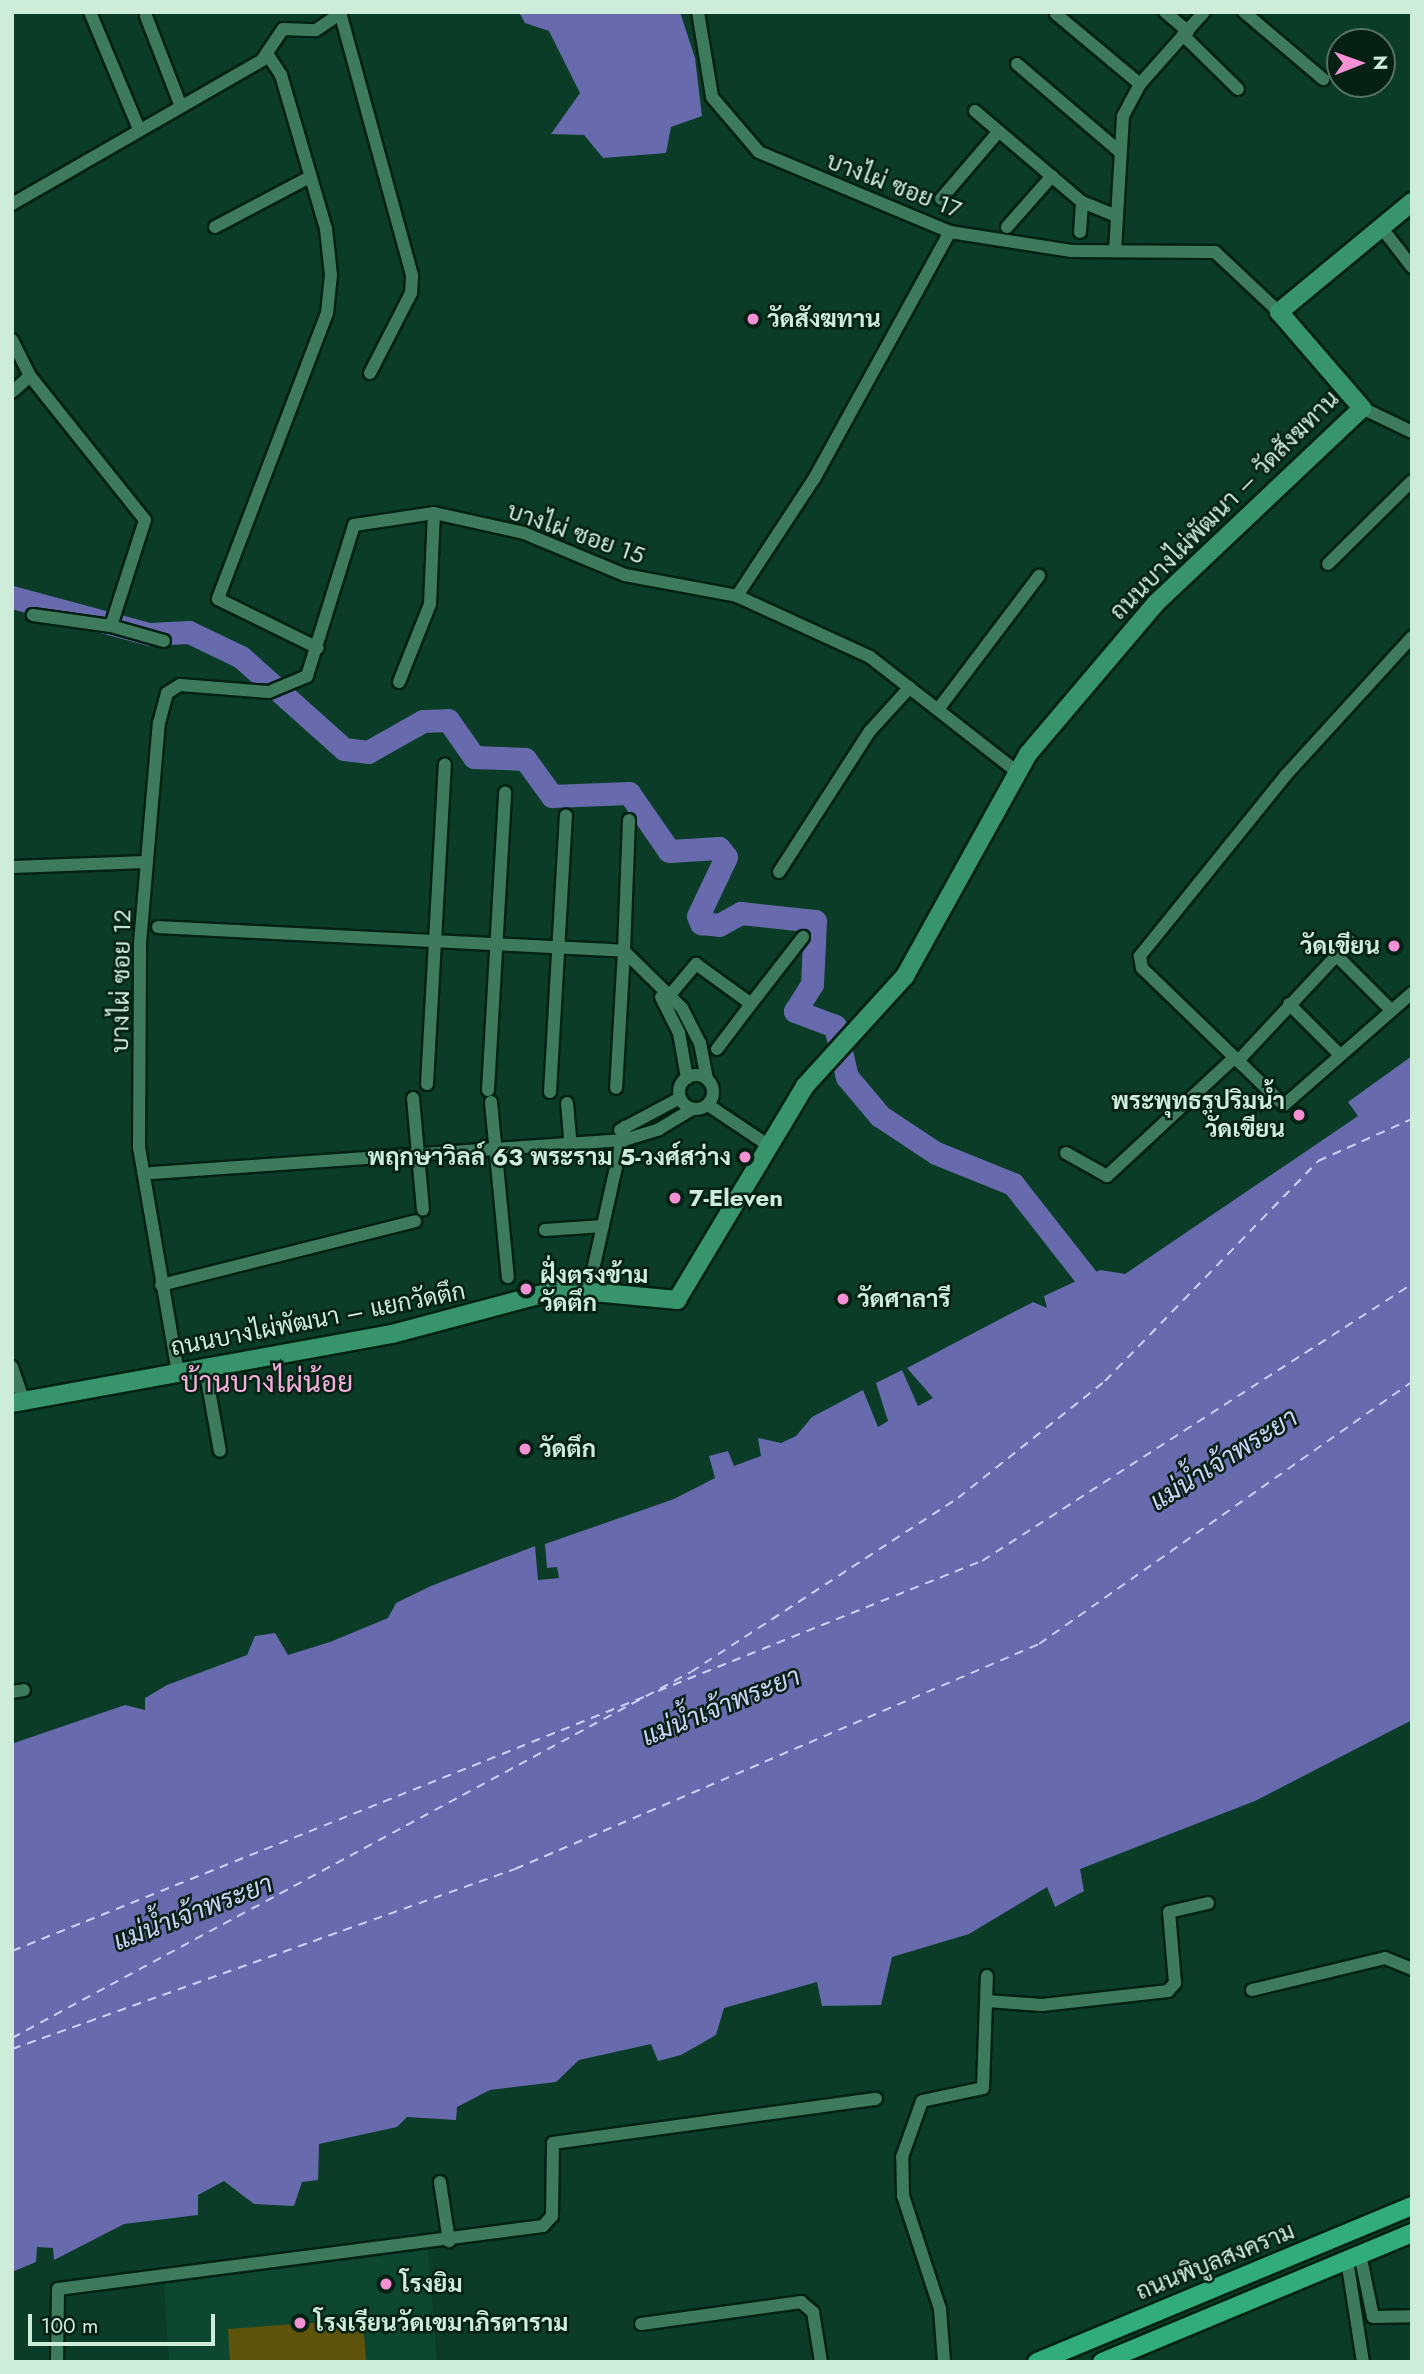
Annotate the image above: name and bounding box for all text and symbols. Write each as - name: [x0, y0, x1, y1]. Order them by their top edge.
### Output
- north arrow: [1326, 28, 1396, 98]
- text: N: [1367, 55, 1394, 70]
- street label: บางไผ่ ซอย 17: [822, 146, 966, 224]
- place label: วัดสังฆทาน: [767, 305, 881, 333]
- marker: วัดสังฆทาน: [745, 311, 761, 327]
- street label: ถนนบางไผ่พัฒนา – วัดสังฆทาน: [1103, 384, 1345, 626]
- street label: บางไผ่ ซอย 15: [503, 496, 649, 570]
- street label: บางไผ่ ซอย 12: [105, 909, 137, 1053]
- place label: วัดเขียน: [1300, 932, 1380, 960]
- marker: วัดเขียน: [1386, 938, 1402, 954]
- place label: พระพุทธรูปริมน้ำ วัดเขียน: [1111, 1087, 1285, 1143]
- marker: พระพุทธรูปริมน้ำ วัดเขียน: [1291, 1107, 1307, 1123]
- place label: พฤกษาวิลล์ 63 พระราม 5-วงศ์สว่าง: [368, 1143, 731, 1171]
- marker: พฤกษาวิลล์ 63 พระราม 5-วงศ์สว่าง: [737, 1149, 753, 1165]
- place label: 7-Eleven: [689, 1184, 783, 1212]
- marker: 7-Eleven: [667, 1190, 683, 1206]
- place label: ฝั่งตรงข้าม วัดตึก: [540, 1261, 648, 1317]
- street label: ถนนบางไผ่พัฒนา – แยกวัดตึก: [168, 1276, 468, 1362]
- marker: ฝั่งตรงข้าม วัดตึก: [518, 1281, 534, 1297]
- place label: วัดศาลารี: [857, 1285, 950, 1313]
- marker: วัดศาลารี: [835, 1291, 851, 1307]
- district label: บ้านบางไผ่น้อย: [181, 1366, 353, 1400]
- water label: แม่น้ำเจ้าพระยา: [1145, 1402, 1303, 1518]
- place label: วัดตึก: [539, 1435, 596, 1463]
- marker: วัดตึก: [517, 1441, 533, 1457]
- water label: แม่น้ำเจ้าพระยา: [637, 1661, 805, 1753]
- water label: แม่น้ำเจ้าพระยา: [109, 1868, 277, 1958]
- street label: ถนนพิบูลสงคราม: [1131, 2216, 1299, 2306]
- place label: โรงยิม: [400, 2270, 463, 2298]
- marker: โรงยิม: [378, 2276, 394, 2292]
- scale bar: [32, 2300, 219, 2344]
- place label: โรงเรียนวัดเขมาภิรตาราม: [314, 2309, 568, 2337]
- text: 100 m: [41, 2311, 98, 2341]
- marker: โรงเรียนวัดเขมาภิรตาราม: [292, 2315, 308, 2331]

